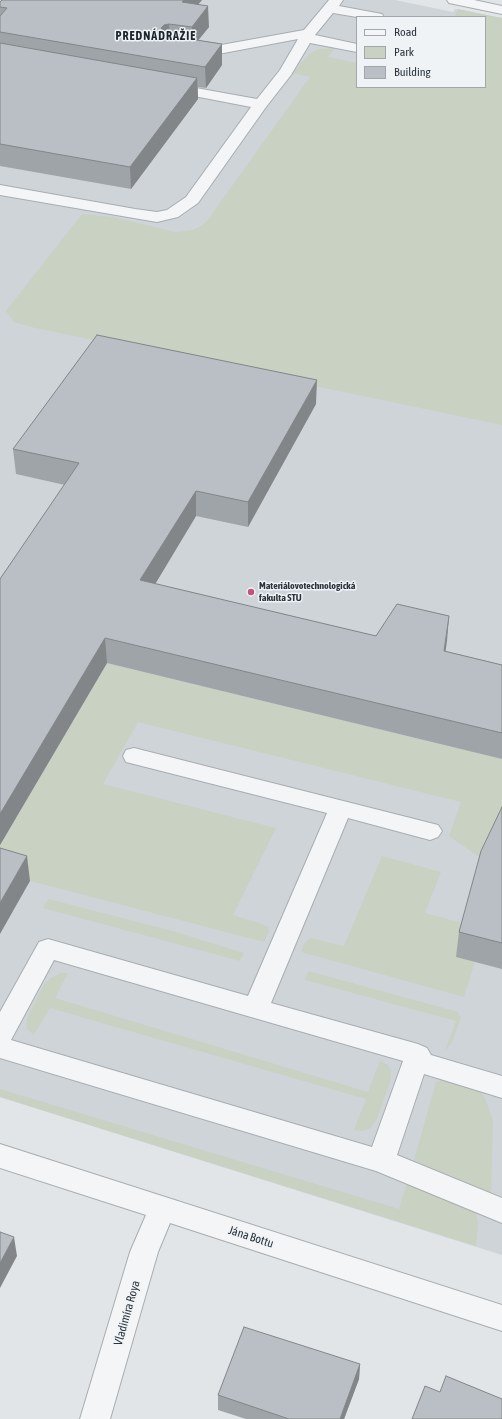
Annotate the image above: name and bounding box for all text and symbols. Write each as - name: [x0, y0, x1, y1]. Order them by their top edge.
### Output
- legend: [356, 16, 486, 88]
- text: Road: [394, 25, 417, 39]
- district label: PREDNÁDRAŽIE: [116, 29, 196, 43]
- text: Park: [394, 45, 414, 59]
- text: Building: [394, 65, 431, 79]
- place label: Materiálovotechnologická fakulta STU: [259, 580, 355, 604]
- marker: Materiálovotechnologická fakulta STU: [246, 587, 256, 597]
- street label: Jána Bottu: [227, 1223, 275, 1251]
- street label: Vladimíra Roya: [111, 1279, 143, 1347]

